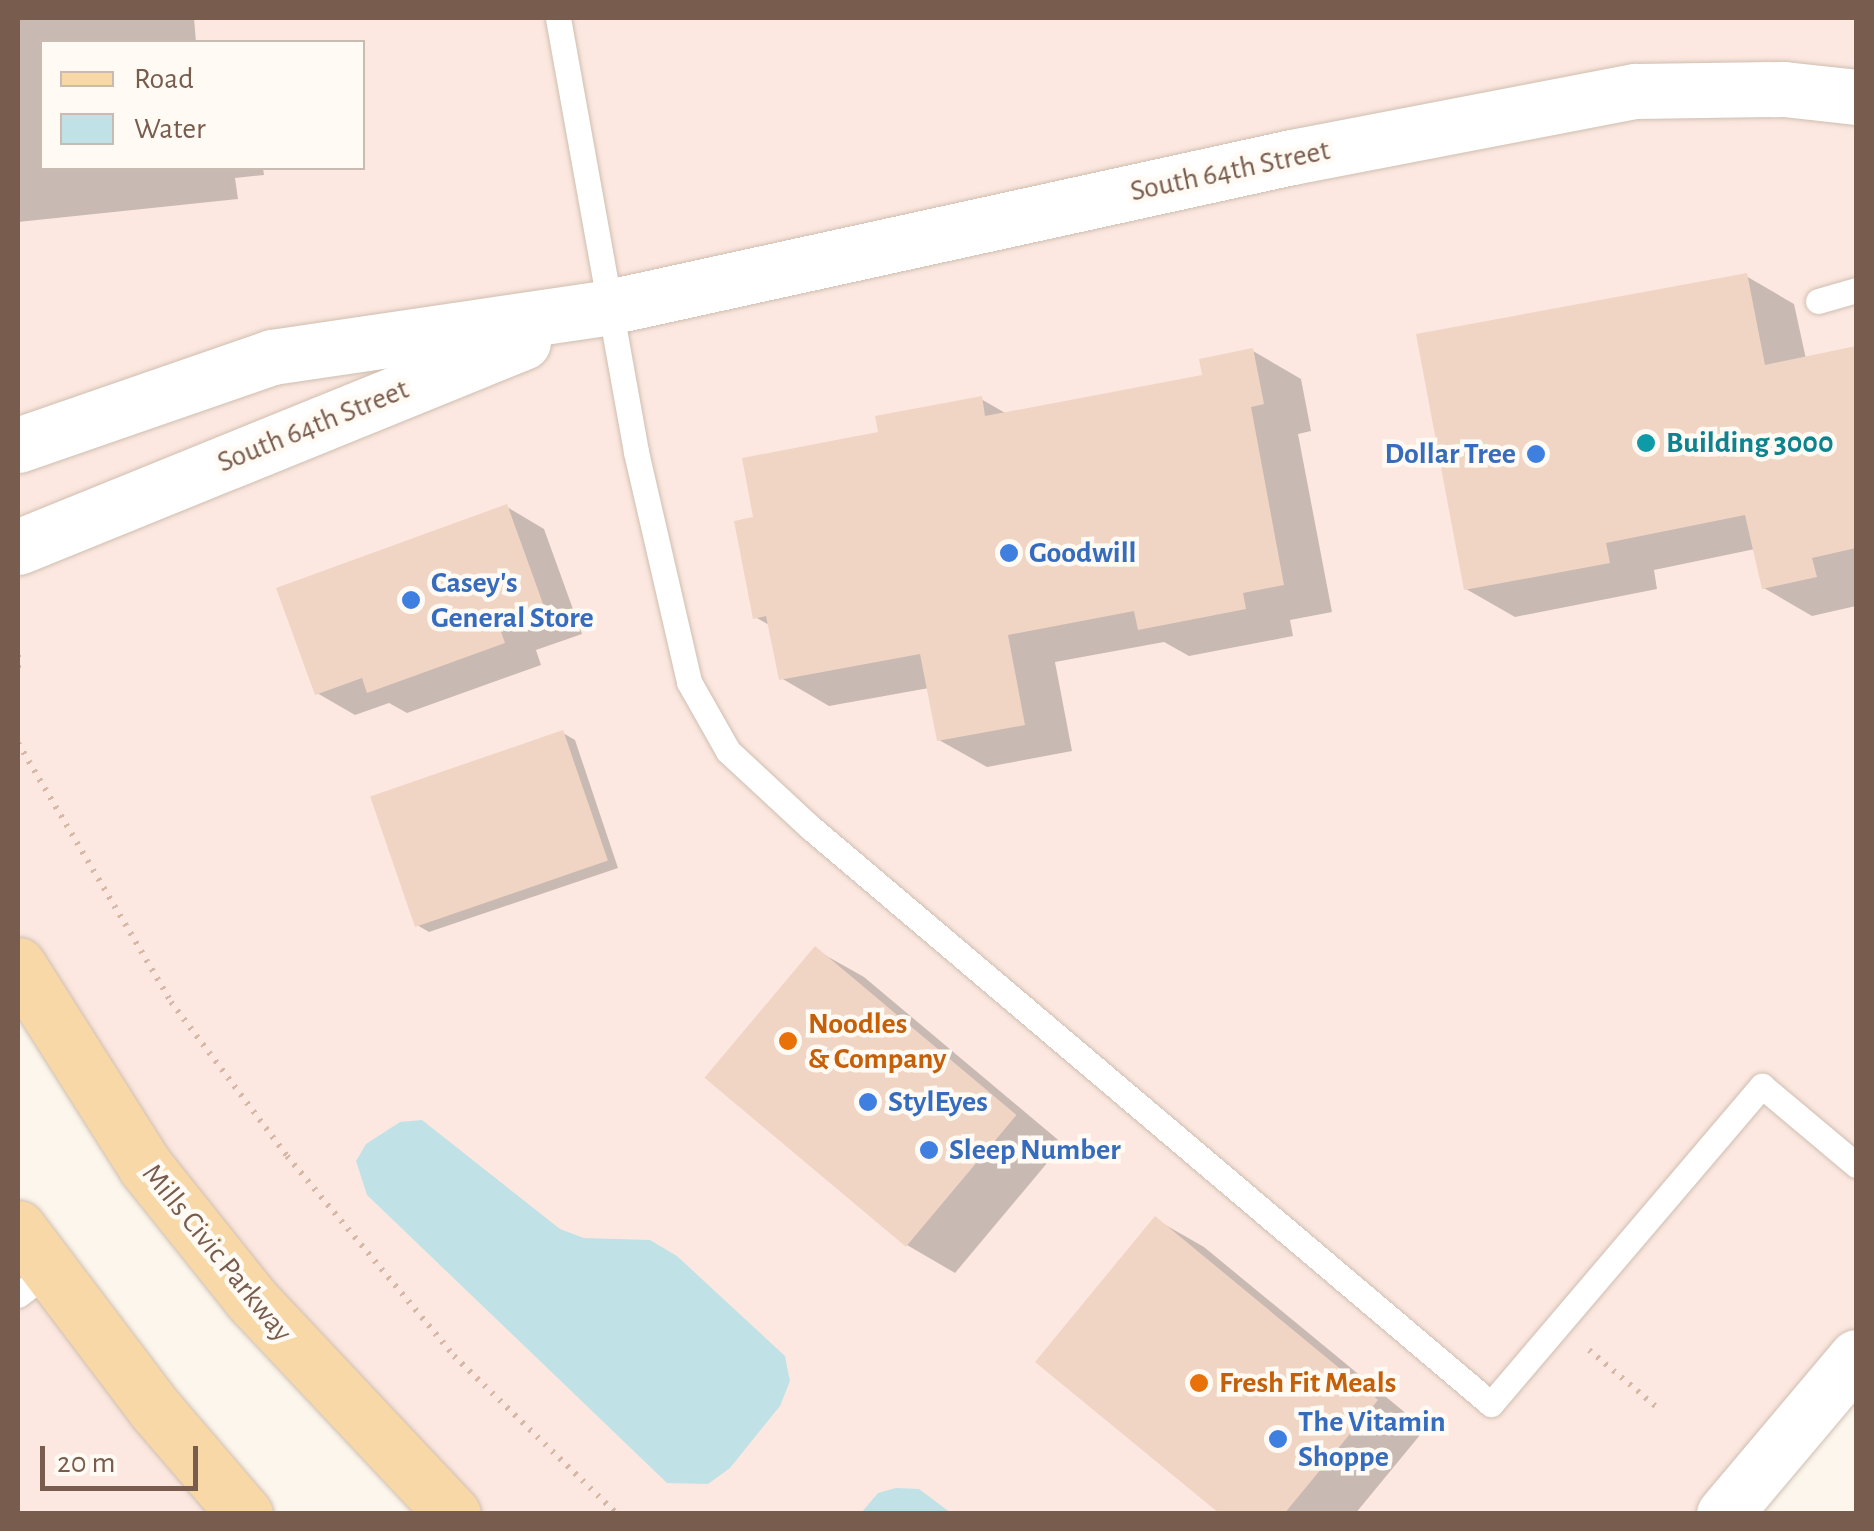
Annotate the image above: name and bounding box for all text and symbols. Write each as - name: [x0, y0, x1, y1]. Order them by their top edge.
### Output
- legend: [40, 40, 365, 170]
- text: Road: [134, 64, 194, 94]
- text: Water: [134, 114, 206, 144]
- street label: South 64th Street: [1127, 132, 1333, 210]
- street label: South 64th Street: [212, 371, 414, 481]
- place label: Building 3000: [1666, 425, 1834, 461]
- marker: Building 3000: [1635, 432, 1657, 454]
- place label: Dollar Tree: [1385, 436, 1516, 472]
- marker: Dollar Tree: [1525, 443, 1547, 465]
- place label: Goodwill: [1029, 535, 1136, 571]
- marker: Goodwill: [998, 542, 1020, 564]
- place label: Casey's General Store: [431, 565, 594, 636]
- marker: Casey's General Store: [400, 589, 422, 611]
- place label: Noodles & Company: [808, 1006, 946, 1076]
- marker: Noodles & Company: [777, 1030, 799, 1052]
- place label: StylEyes: [888, 1084, 988, 1120]
- marker: StylEyes: [857, 1091, 879, 1113]
- place label: Sleep Number: [949, 1132, 1121, 1168]
- marker: Sleep Number: [918, 1139, 940, 1161]
- street label: Mills Civic Parkway: [134, 1157, 300, 1349]
- place label: Fresh Fit Meals: [1219, 1365, 1396, 1401]
- marker: Fresh Fit Meals: [1188, 1372, 1210, 1394]
- place label: The Vitamin Shoppe: [1298, 1404, 1446, 1474]
- scale bar: [45, 1426, 202, 1488]
- marker: The Vitamin Shoppe: [1267, 1428, 1289, 1450]
- text: 20 m: [57, 1448, 115, 1478]

